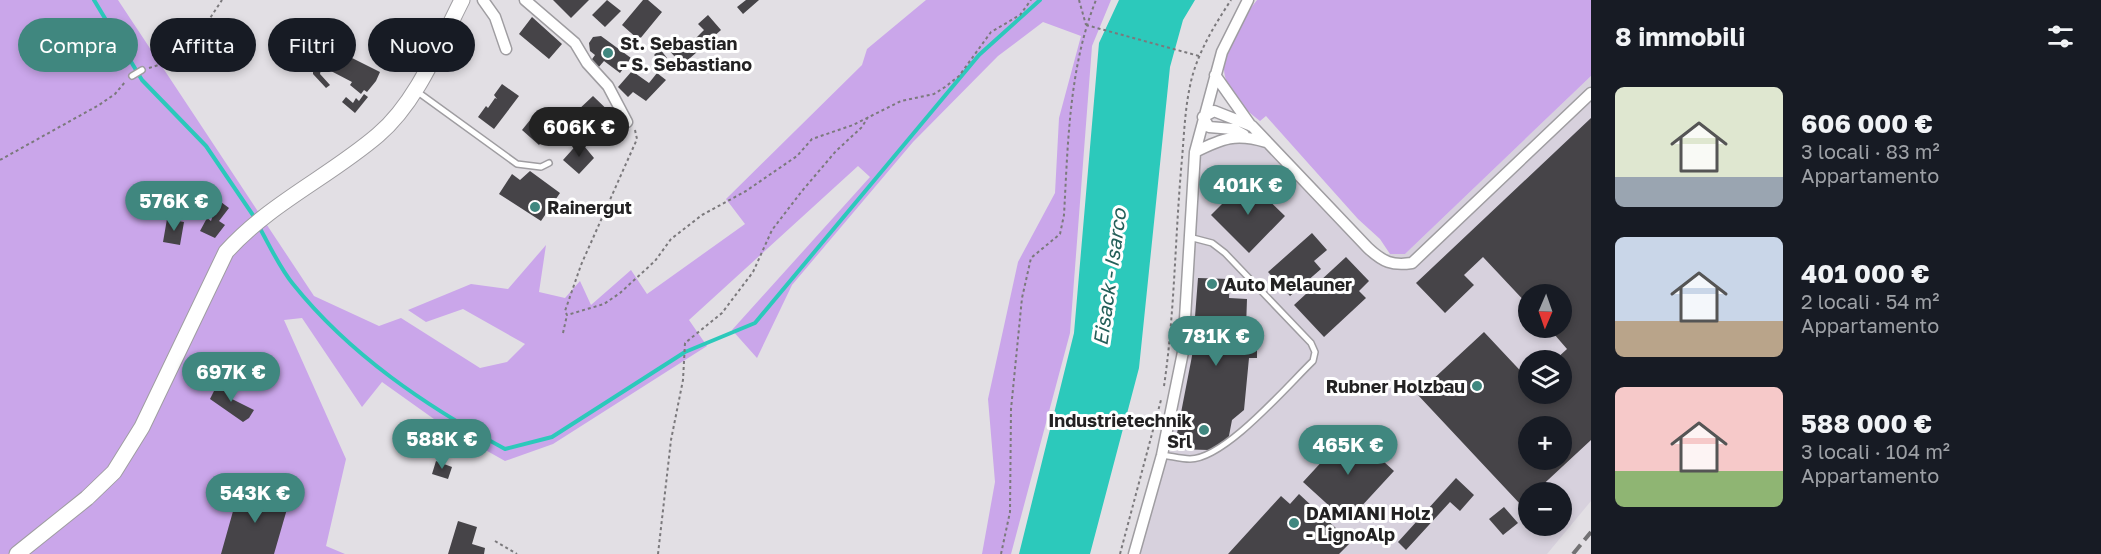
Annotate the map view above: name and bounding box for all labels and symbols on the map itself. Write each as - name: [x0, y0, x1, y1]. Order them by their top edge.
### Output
- place label: St. Sebastian - S. Sebastiano: [620, 32, 752, 75]
- marker: St. Sebastian - S. Sebastiano: [601, 46, 615, 60]
- pin: 606K €: [530, 107, 628, 158]
- pin: 401K €: [1199, 165, 1297, 216]
- pin: 576K €: [125, 181, 223, 232]
- place label: Rainergut: [547, 196, 632, 218]
- marker: Rainergut: [528, 200, 542, 214]
- water label: Eisack - Isarco: [1088, 206, 1131, 347]
- place label: Auto Melauner: [1224, 273, 1352, 295]
- marker: Auto Melauner: [1205, 277, 1219, 291]
- north arrow: [1518, 284, 1572, 338]
- pin: 781K €: [1167, 316, 1265, 367]
- pin: 697K €: [182, 352, 280, 403]
- place label: Rubner Holzbau: [1326, 375, 1465, 397]
- marker: Rubner Holzbau: [1470, 379, 1484, 393]
- place label: Industrietechnik Srl: [1048, 409, 1193, 452]
- pin: 588K €: [393, 419, 491, 470]
- marker: Industrietechnik Srl: [1197, 423, 1211, 437]
- pin: 465K €: [1299, 425, 1397, 476]
- pin: 543K €: [206, 473, 304, 524]
- place label: DAMIANI Holz - LignoAlp: [1306, 502, 1430, 545]
- marker: DAMIANI Holz - LignoAlp: [1287, 516, 1301, 530]

